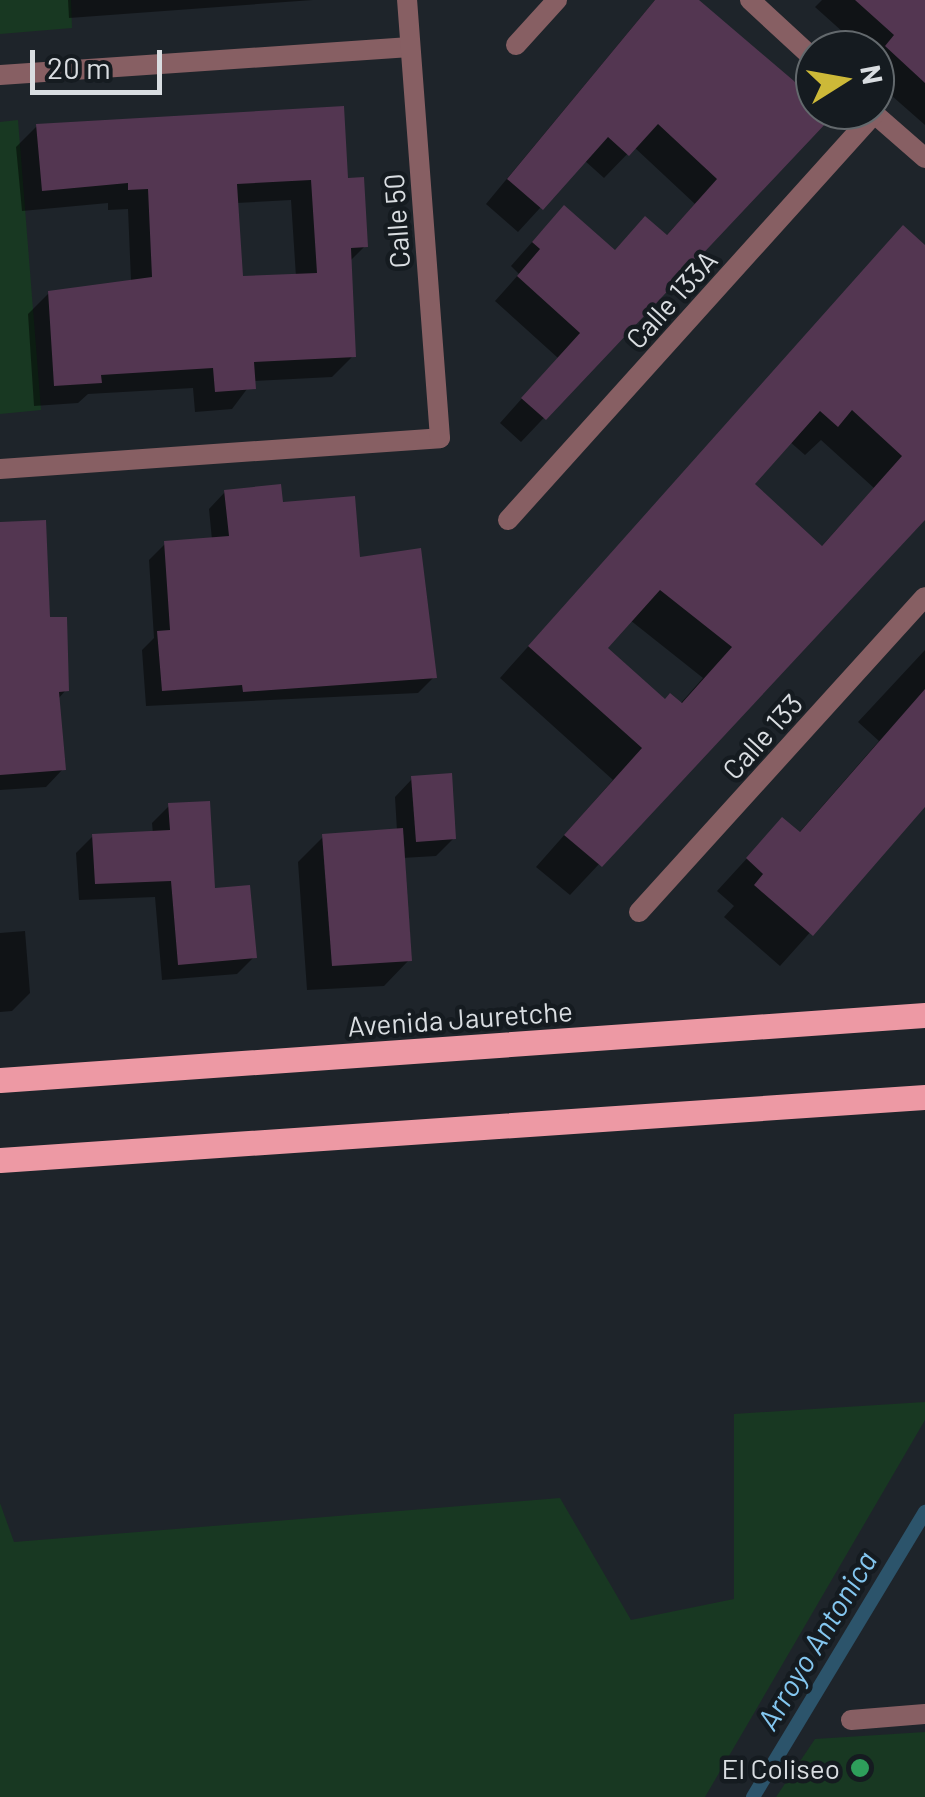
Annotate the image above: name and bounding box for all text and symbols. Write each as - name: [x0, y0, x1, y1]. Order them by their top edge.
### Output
- scale bar: [35, 30, 168, 92]
- north arrow: [795, 30, 895, 130]
- text: 20 m: [47, 49, 111, 85]
- text: N: [854, 62, 891, 87]
- street label: Calle 50: [376, 173, 416, 269]
- street label: Calle 133A: [618, 243, 724, 355]
- street label: Calle 133: [715, 686, 809, 786]
- street label: Avenida Jauretche: [346, 993, 574, 1043]
- water label: Arroyo Antonica: [749, 1544, 883, 1736]
- place label: El Coliseo: [722, 1751, 840, 1785]
- marker: El Coliseo: [849, 1757, 871, 1779]

